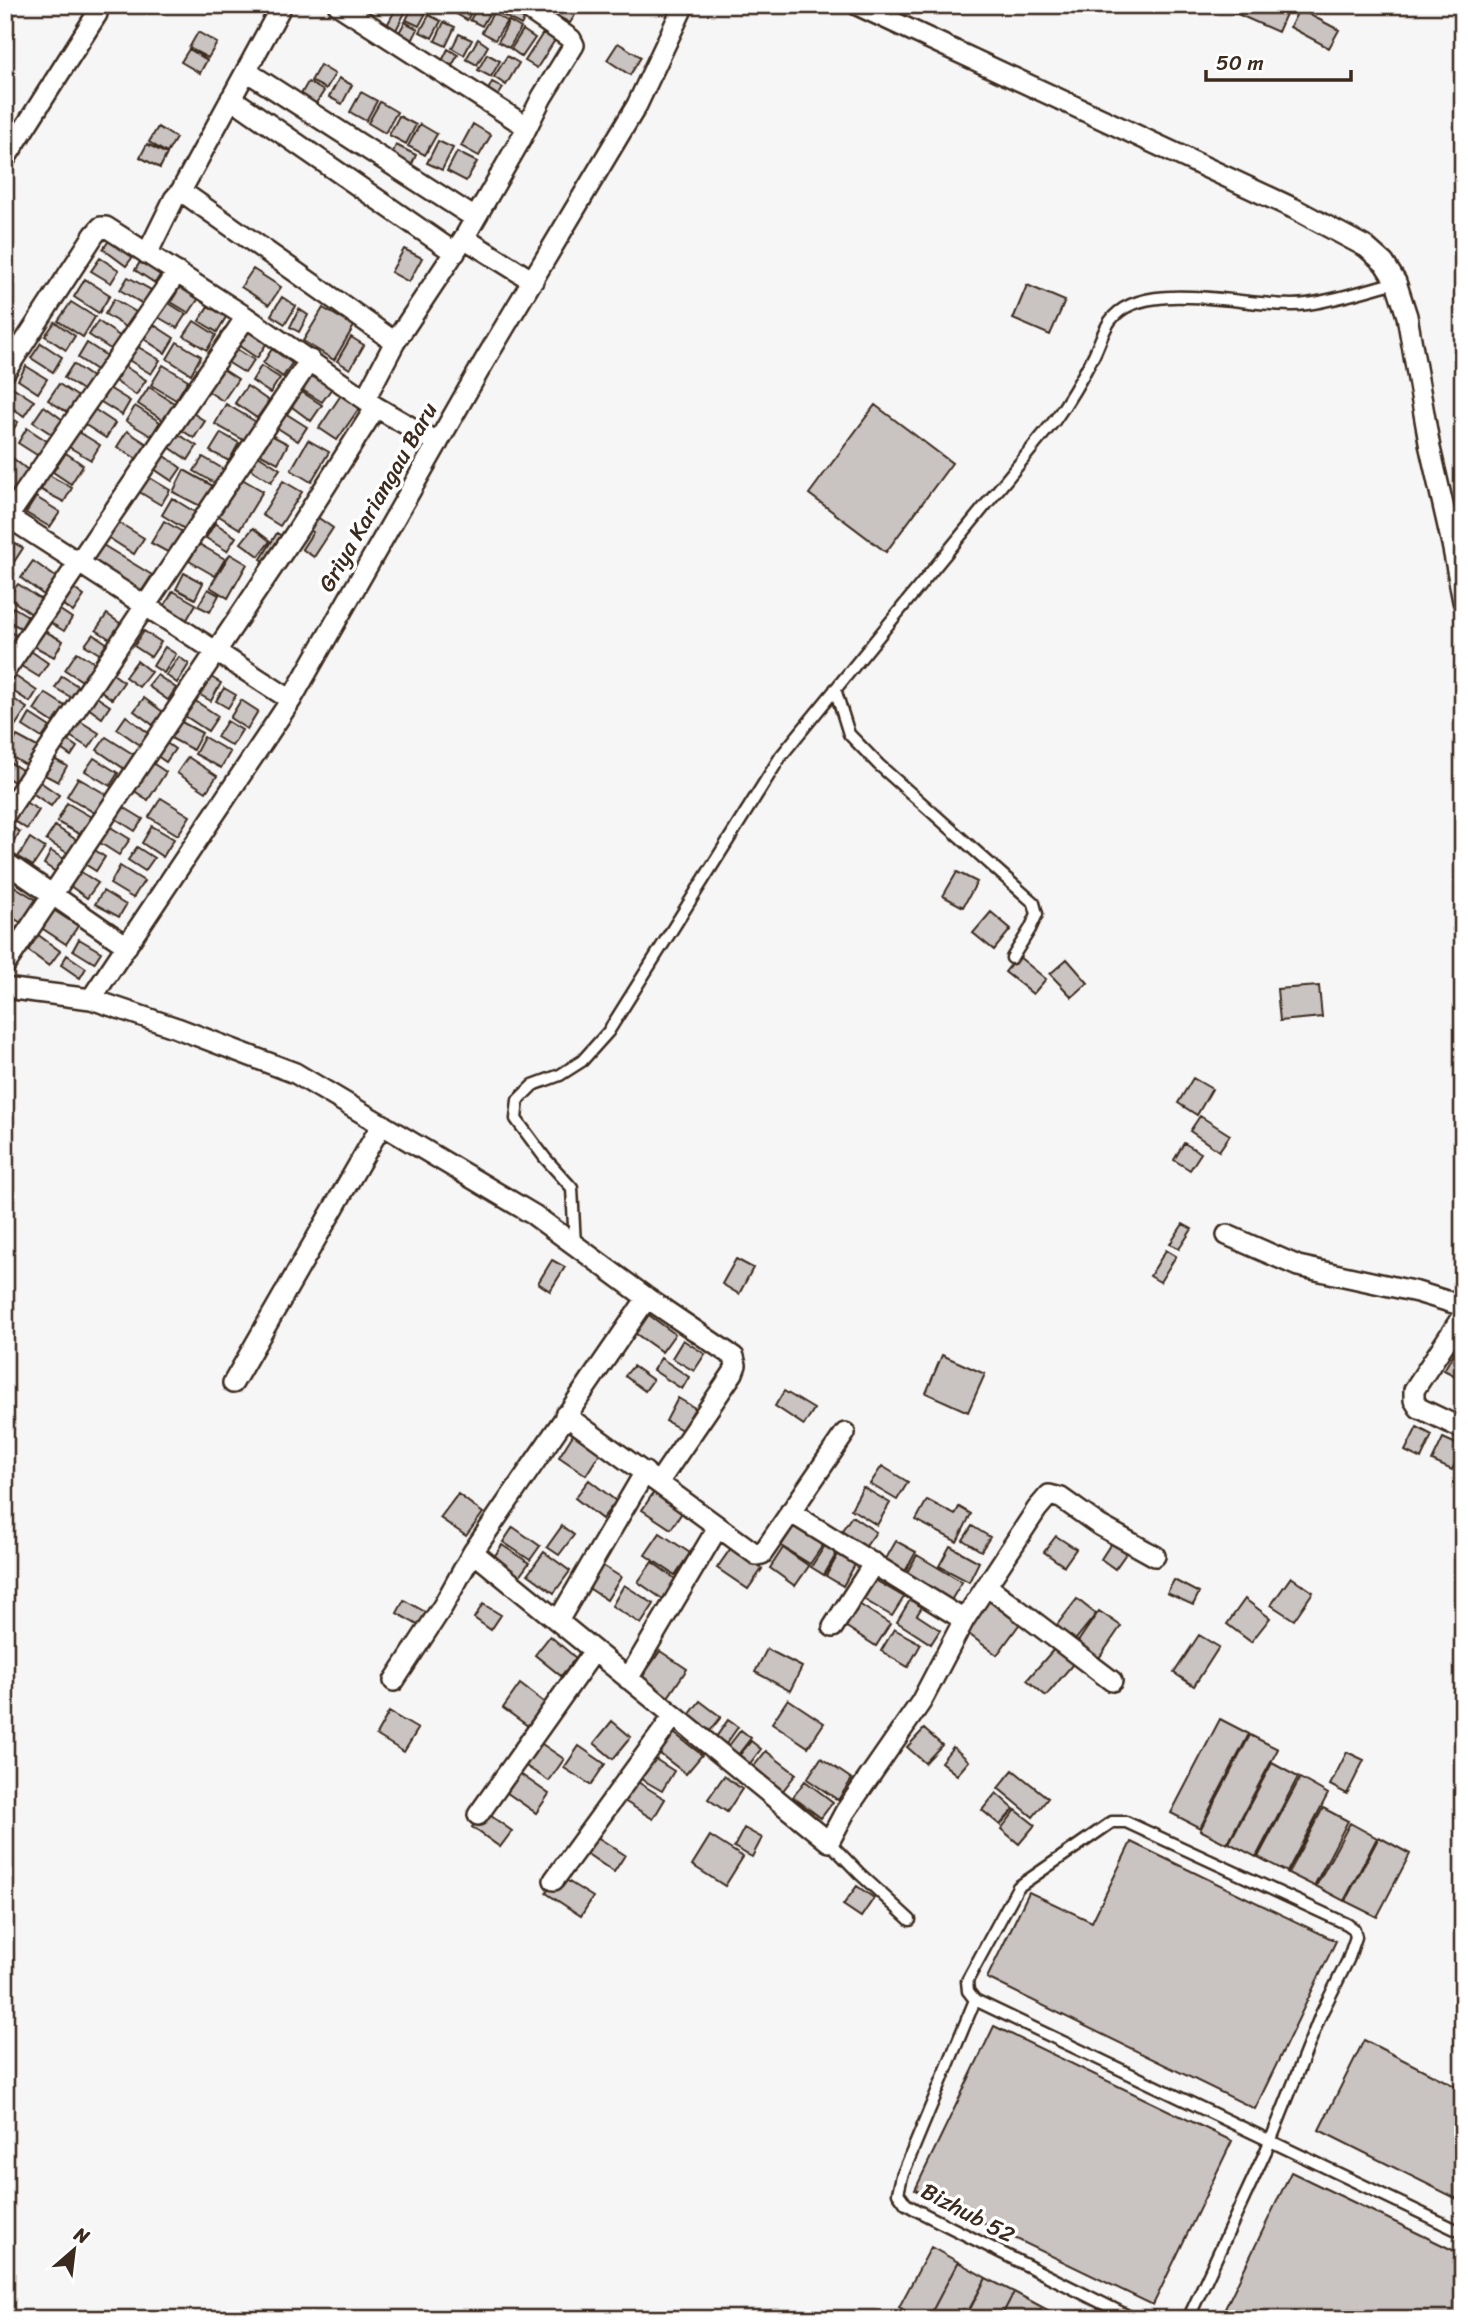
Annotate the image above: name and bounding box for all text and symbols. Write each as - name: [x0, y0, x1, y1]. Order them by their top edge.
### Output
- scale bar: [1206, 38, 1351, 82]
- text: 50 m: [1216, 44, 1264, 82]
- street label: Griya Kariangau Baru: [307, 394, 449, 600]
- street label: Bizhub 52: [913, 2171, 1023, 2255]
- north arrow: [38, 2216, 108, 2286]
- text: N: [67, 2217, 96, 2253]

